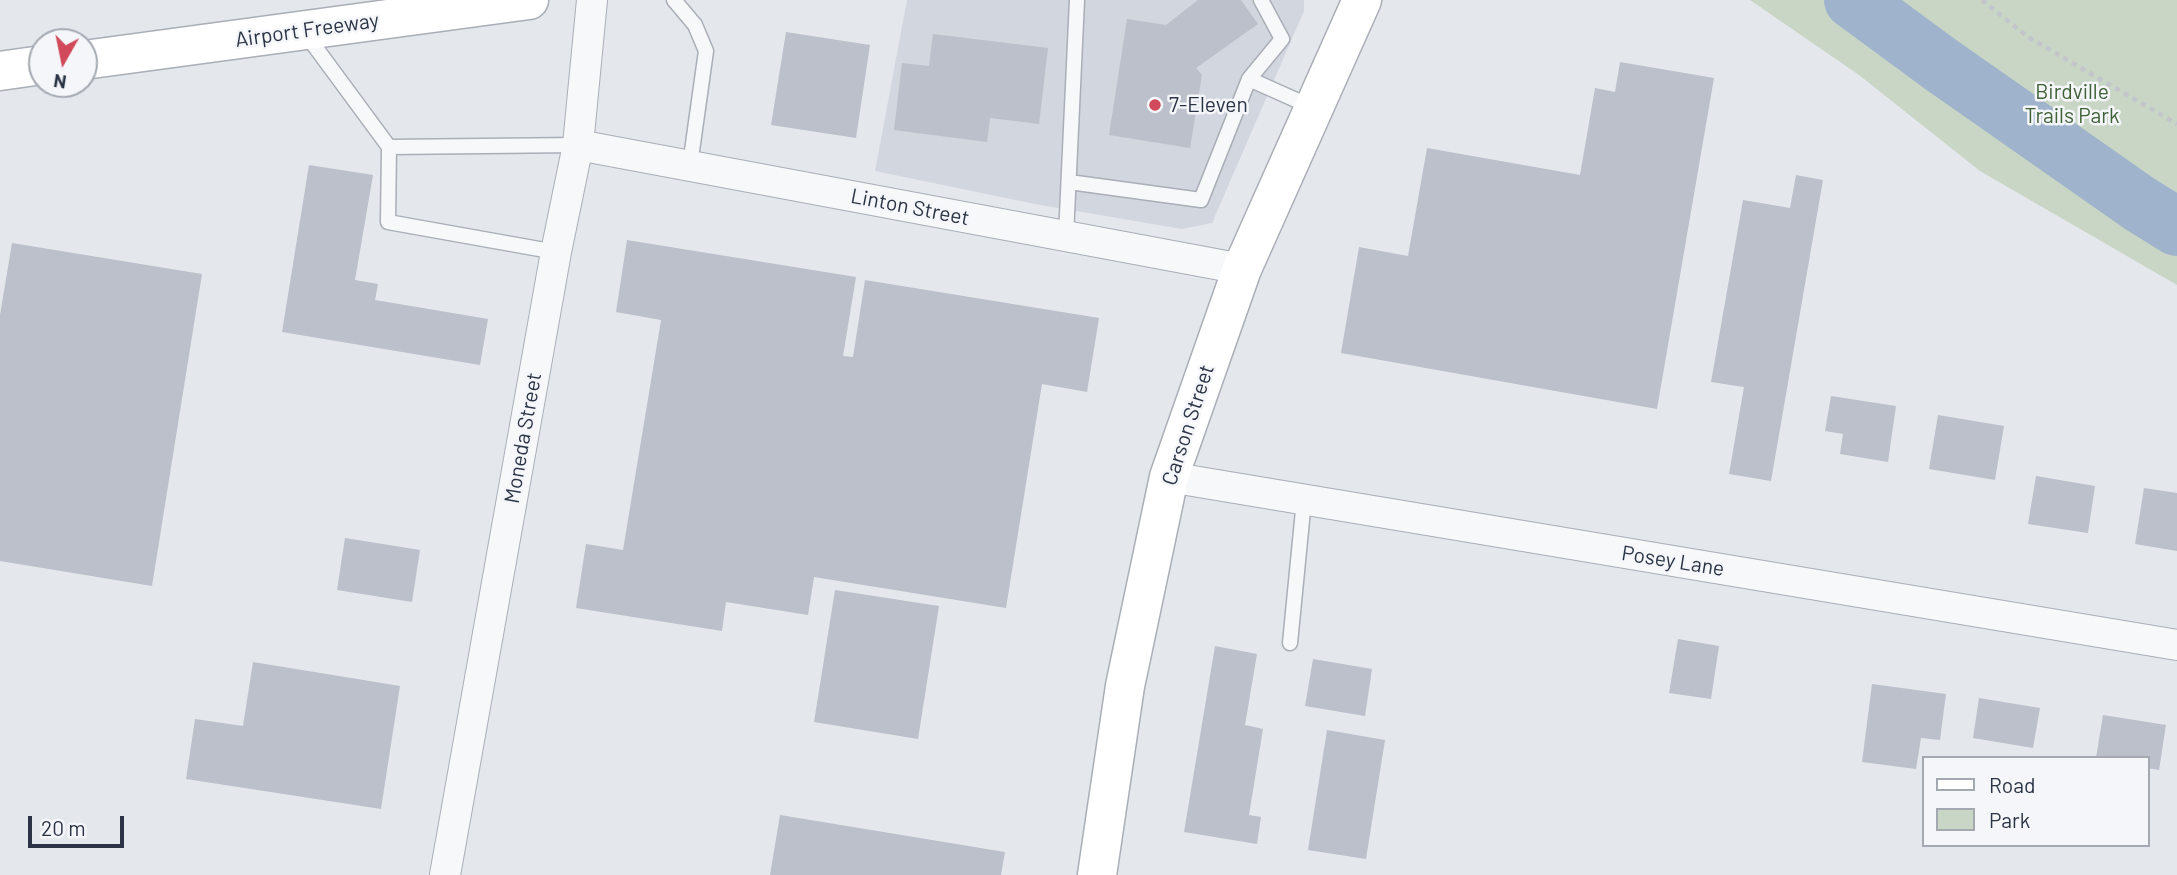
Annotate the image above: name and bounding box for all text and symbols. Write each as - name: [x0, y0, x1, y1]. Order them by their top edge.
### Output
- street label: Airport Freeway: [233, 7, 381, 53]
- north arrow: [28, 28, 98, 98]
- text: N: [52, 70, 68, 95]
- park label: Birdville Trails Park: [2025, 79, 2119, 129]
- place label: 7-Eleven: [1169, 92, 1248, 118]
- marker: 7-Eleven: [1147, 97, 1163, 113]
- street label: Linton Street: [849, 183, 971, 231]
- street label: Carson Street: [1157, 362, 1219, 488]
- street label: Moneda Street: [499, 371, 547, 505]
- street label: Posey Lane: [1620, 540, 1726, 582]
- legend: [1922, 756, 2149, 847]
- text: Road: [1989, 772, 2035, 797]
- scale bar: [32, 802, 128, 846]
- text: Park: [1989, 807, 2030, 832]
- text: 20 m: [41, 815, 86, 840]

